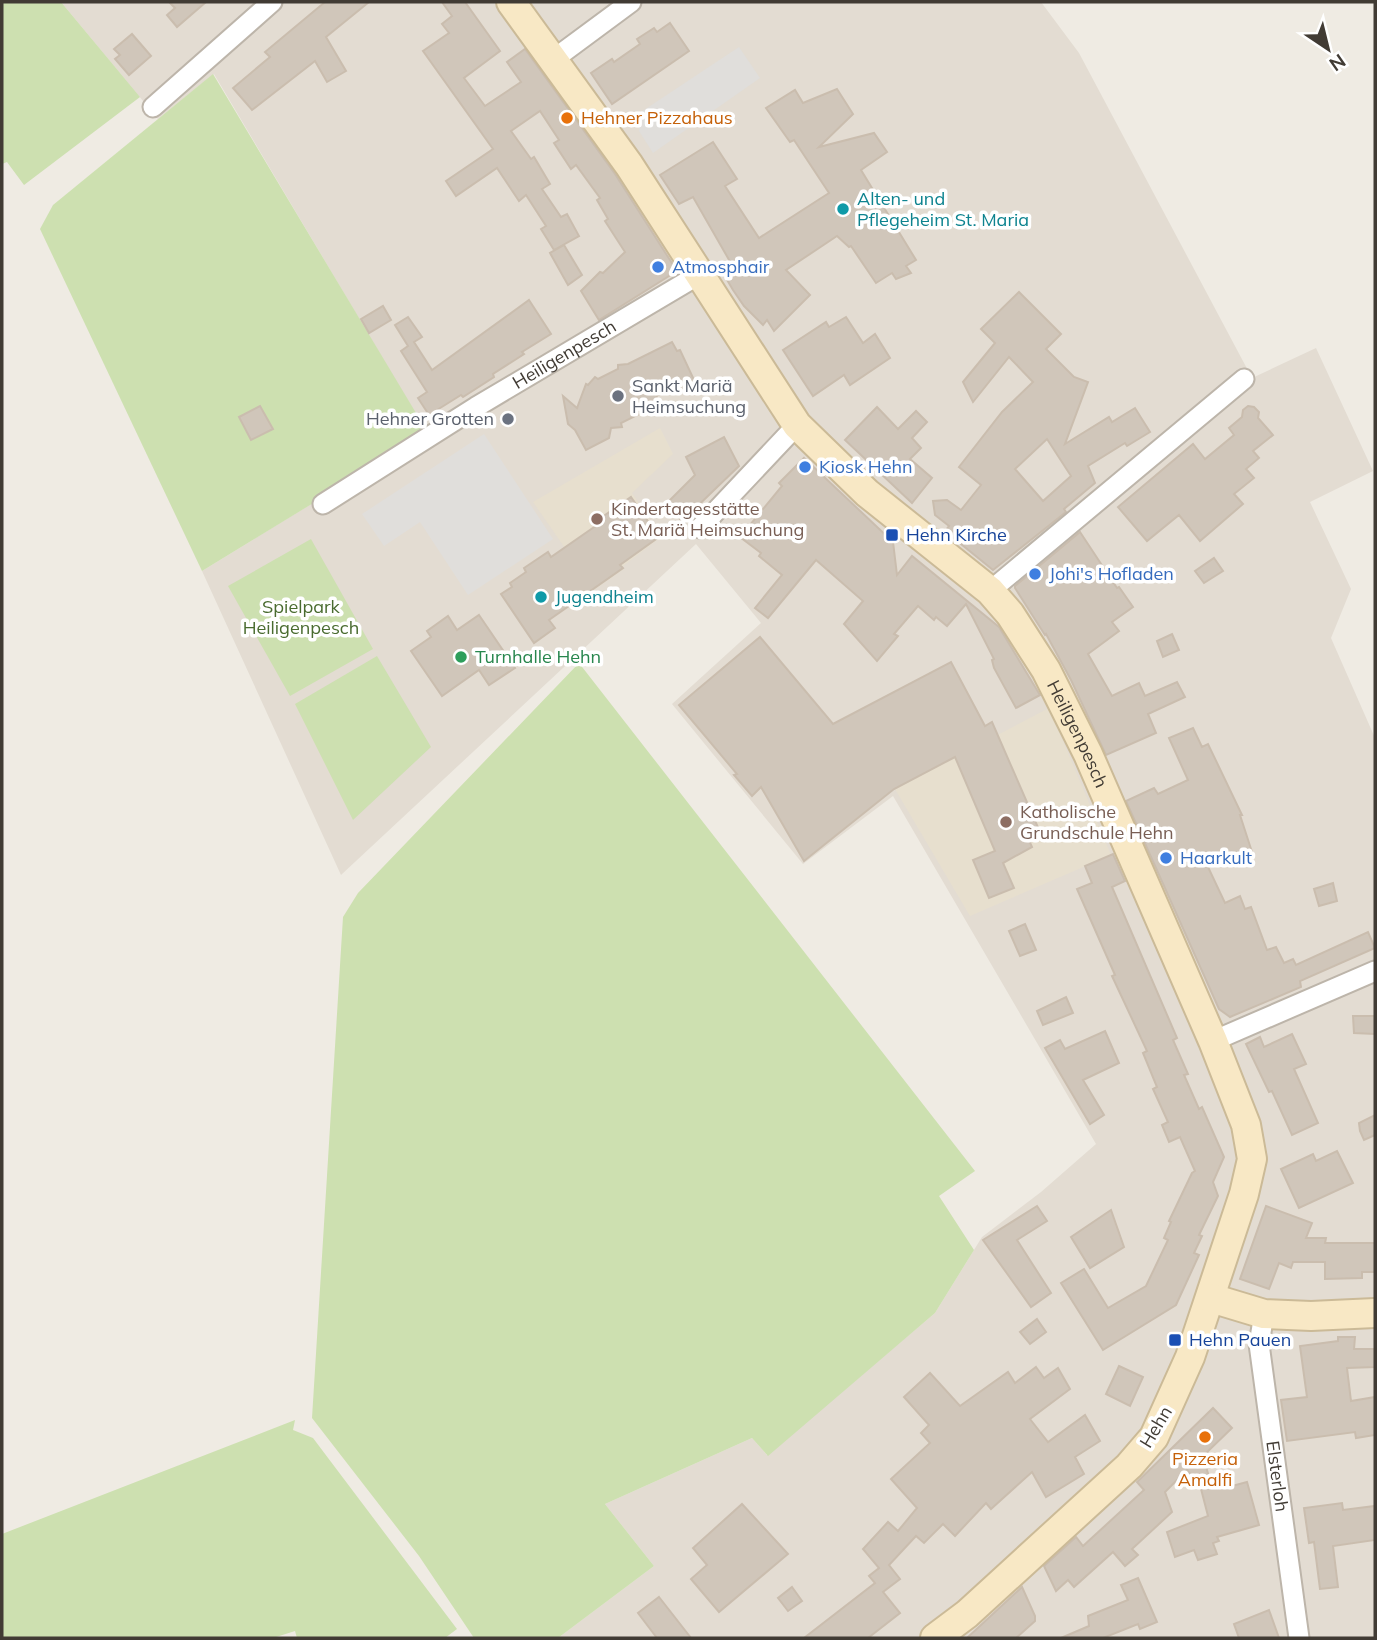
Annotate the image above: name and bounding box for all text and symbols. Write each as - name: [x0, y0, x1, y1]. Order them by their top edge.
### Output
- north arrow: [1293, 14, 1363, 84]
- text: N: [1325, 49, 1351, 77]
- place label: Hehner Pizzahaus: [581, 106, 733, 129]
- marker: Hehner Pizzahaus: [559, 110, 575, 126]
- place label: Alten- und Pflegeheim St. Maria: [857, 187, 1029, 231]
- marker: Alten- und Pflegeheim St. Maria: [835, 201, 851, 217]
- place label: Atmosphair: [672, 255, 770, 278]
- marker: Atmosphair: [650, 259, 666, 275]
- street label: Heiligenpesch: [508, 314, 620, 394]
- place label: Sankt Mariä Heimsuchung: [632, 374, 746, 418]
- marker: Sankt Mariä Heimsuchung: [610, 388, 626, 404]
- place label: Hehner Grotten: [366, 407, 494, 430]
- marker: Hehner Grotten: [500, 411, 516, 427]
- place label: Kiosk Hehn: [819, 455, 913, 478]
- marker: Kiosk Hehn: [797, 459, 813, 475]
- place label: Kindertagesstätte St. Mariä Heimsuchung: [611, 497, 804, 541]
- marker: Kindertagesstätte St. Mariä Heimsuchung: [589, 511, 605, 527]
- place label: Hehn Kirche: [906, 523, 1007, 546]
- marker: Hehn Kirche: [884, 527, 900, 543]
- place label: Johi's Hofladen: [1049, 562, 1174, 585]
- marker: Johi's Hofladen: [1027, 566, 1043, 582]
- place label: Jugendheim: [555, 585, 654, 608]
- marker: Jugendheim: [533, 589, 549, 605]
- park label: Spielpark Heiligenpesch: [243, 595, 359, 639]
- place label: Turnhalle Hehn: [475, 645, 601, 668]
- marker: Turnhalle Hehn: [453, 649, 469, 665]
- street label: Heiligenpesch: [1042, 676, 1113, 791]
- place label: Katholische Grundschule Hehn: [1020, 800, 1174, 844]
- marker: Katholische Grundschule Hehn: [998, 814, 1014, 830]
- place label: Haarkult: [1180, 846, 1252, 869]
- marker: Haarkult: [1158, 850, 1174, 866]
- place label: Hehn Pauen: [1189, 1328, 1291, 1351]
- marker: Hehn Pauen: [1167, 1332, 1183, 1348]
- street label: Hehn: [1134, 1402, 1177, 1452]
- marker: Pizzeria Amalfi: [1197, 1429, 1213, 1445]
- street label: Elsterloh: [1261, 1439, 1294, 1513]
- place label: Pizzeria Amalfi: [1172, 1447, 1238, 1491]

